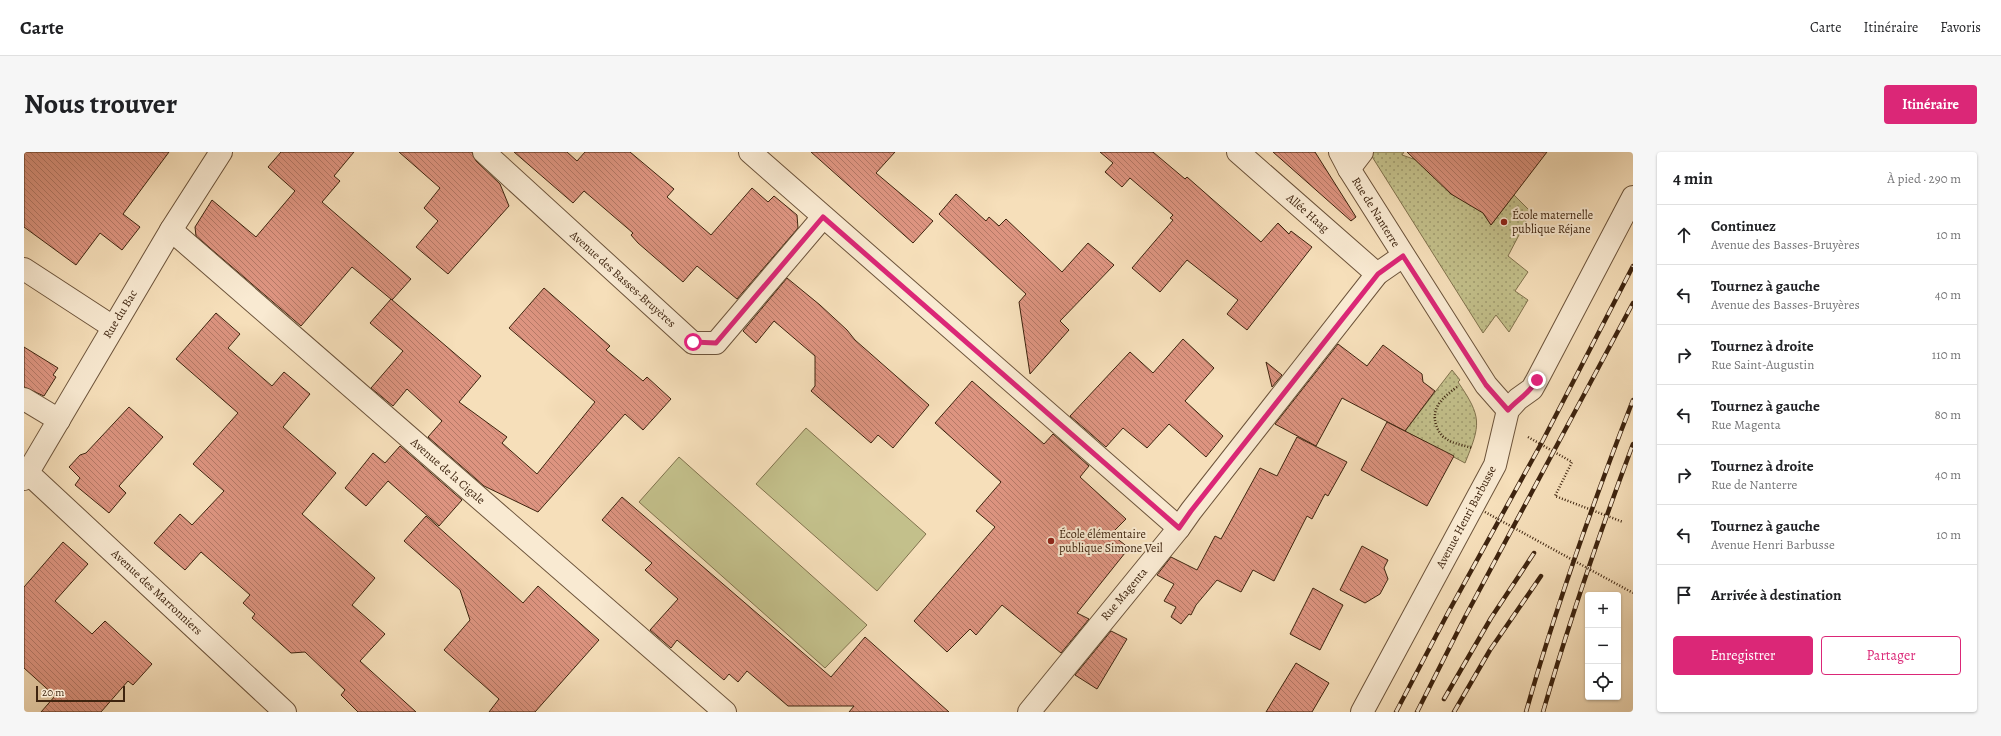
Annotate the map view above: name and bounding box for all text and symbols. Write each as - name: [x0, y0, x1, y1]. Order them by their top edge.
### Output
- text: Carte: [20, 15, 64, 41]
- text: Carte: [1810, 18, 1841, 37]
- text: Itinéraire: [1863, 18, 1918, 37]
- text: Favoris: [1940, 18, 1981, 37]
- text: Nous trouver: [24, 85, 177, 123]
- button: Itinéraire: [1884, 85, 1977, 124]
- text: 4 min: [1673, 167, 1713, 190]
- text: À pied · 290 m: [1887, 170, 1961, 187]
- street label: Rue de Nanterre: [1348, 174, 1404, 250]
- street label: Allée Haag: [1282, 189, 1333, 236]
- place label: École maternelle publique Réjane: [1512, 207, 1593, 237]
- text: Continuez: [1711, 216, 1776, 236]
- marker: École maternelle publique Réjane: [1499, 217, 1509, 227]
- icon: ahead: [1673, 224, 1695, 246]
- street label: Avenue des Basses-Bruyères: [566, 226, 679, 331]
- text: 10 m: [1936, 226, 1961, 243]
- text: Avenue des Basses-Bruyères: [1711, 236, 1860, 253]
- text: Tournez à gauche: [1711, 276, 1820, 296]
- icon: left: [1673, 284, 1695, 306]
- text: 40 m: [1935, 286, 1961, 303]
- street label: Rue du Bac: [99, 287, 141, 341]
- text: Avenue des Basses-Bruyères: [1711, 296, 1860, 313]
- route start: [684, 333, 702, 351]
- text: Tournez à droite: [1711, 336, 1814, 356]
- icon: right: [1673, 344, 1695, 366]
- text: 110 m: [1932, 346, 1961, 363]
- text: Rue Saint-Augustin: [1711, 356, 1814, 373]
- route end: [1528, 371, 1546, 389]
- text: Tournez à gauche: [1711, 396, 1820, 416]
- icon: left: [1673, 404, 1695, 426]
- text: 80 m: [1934, 406, 1961, 423]
- text: Rue Magenta: [1711, 416, 1781, 433]
- street label: Avenue de la Cigale: [407, 434, 489, 508]
- text: Tournez à droite: [1711, 456, 1814, 476]
- street label: Avenue Henri Barbusse: [1432, 463, 1500, 572]
- icon: right: [1673, 464, 1695, 486]
- text: 40 m: [1935, 466, 1961, 483]
- text: Rue de Nanterre: [1711, 476, 1797, 493]
- text: Tournez à gauche: [1711, 516, 1820, 536]
- icon: left: [1673, 524, 1695, 546]
- place label: École élémentaire publique Simone Veil: [1059, 526, 1163, 556]
- text: 10 m: [1936, 526, 1961, 543]
- marker: École élémentaire publique Simone Veil: [1046, 536, 1056, 546]
- text: Avenue Henri Barbusse: [1711, 536, 1835, 553]
- street label: Avenue des Marronniers: [107, 545, 206, 639]
- street label: Rue Magenta: [1097, 564, 1151, 624]
- icon: arrive: [1673, 584, 1695, 606]
- text: Arrivée à destination: [1711, 585, 1842, 605]
- map controls: [1585, 592, 1621, 700]
- button: +: [1585, 592, 1621, 628]
- button: −: [1585, 628, 1621, 664]
- button: Enregistrer: [1673, 636, 1813, 675]
- button: Partager: [1821, 636, 1961, 675]
- button: locate: [1585, 664, 1621, 700]
- scale bar: [36, 684, 125, 703]
- text: 20 m: [42, 685, 64, 700]

